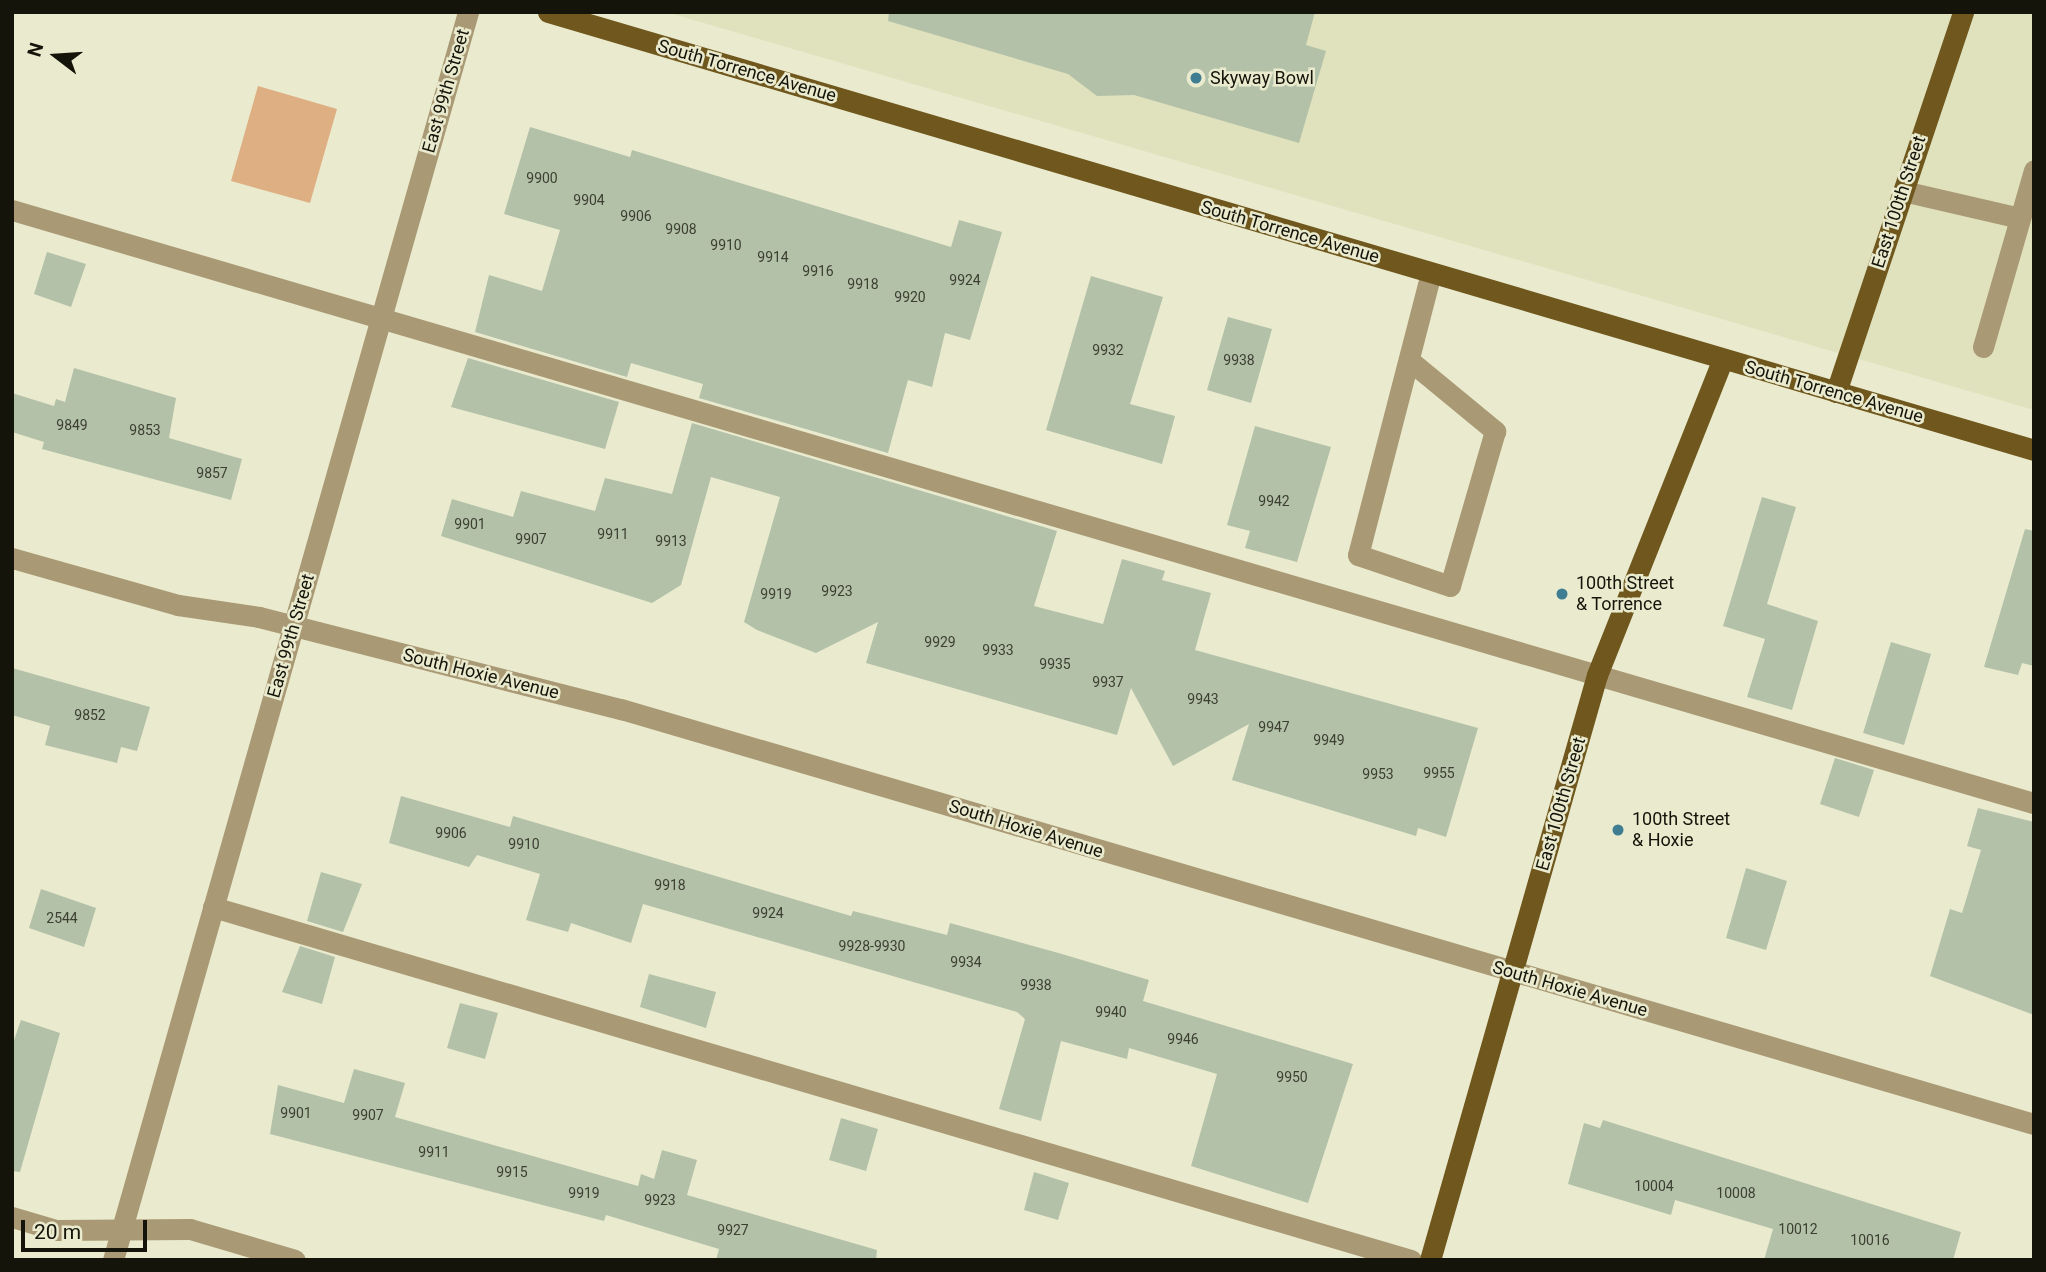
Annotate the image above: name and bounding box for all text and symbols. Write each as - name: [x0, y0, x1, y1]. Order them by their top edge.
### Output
- north arrow: [21, 21, 91, 91]
- street label: East 99th Street: [418, 27, 474, 155]
- street label: South Torrence Avenue: [655, 35, 839, 107]
- text: N: [22, 40, 48, 59]
- place label: Skyway Bowl: [1210, 67, 1314, 89]
- marker: Skyway Bowl: [1188, 70, 1204, 86]
- street label: East 100th Street: [1867, 133, 1931, 271]
- house number: 9900: [526, 170, 558, 186]
- house number: 9904: [573, 192, 605, 208]
- street label: South Torrence Avenue: [1198, 196, 1382, 268]
- house number: 9906: [620, 208, 652, 224]
- house number: 9908: [665, 221, 697, 237]
- house number: 9910: [710, 237, 742, 253]
- house number: 9914: [757, 249, 789, 265]
- house number: 9916: [802, 263, 834, 279]
- house number: 9924: [949, 272, 981, 288]
- house number: 9918: [847, 276, 879, 292]
- house number: 9920: [894, 289, 926, 305]
- house number: 9932: [1092, 342, 1124, 358]
- house number: 9938: [1223, 352, 1255, 368]
- street label: South Torrence Avenue: [1742, 356, 1926, 428]
- house number: 9849: [56, 417, 88, 433]
- house number: 9853: [129, 422, 161, 438]
- house number: 9857: [196, 465, 228, 481]
- house number: 9942: [1258, 493, 1290, 509]
- house number: 9901: [454, 516, 486, 532]
- house number: 9911: [597, 526, 629, 542]
- house number: 9907: [515, 531, 547, 547]
- house number: 9913: [655, 533, 687, 549]
- street label: East 99th Street: [263, 572, 319, 700]
- place label: 100th Street & Torrence: [1576, 573, 1674, 616]
- house number: 9923: [821, 583, 853, 599]
- house number: 9919: [760, 586, 792, 602]
- marker: 100th Street & Torrence: [1554, 586, 1570, 602]
- house number: 9929: [924, 634, 956, 650]
- house number: 9933: [982, 642, 1014, 658]
- street label: South Hoxie Avenue: [401, 644, 561, 704]
- house number: 9935: [1039, 656, 1071, 672]
- house number: 9937: [1092, 674, 1124, 690]
- house number: 9943: [1187, 691, 1219, 707]
- house number: 9852: [74, 707, 106, 723]
- house number: 9947: [1258, 719, 1290, 735]
- house number: 9949: [1313, 732, 1345, 748]
- street label: East 100th Street: [1532, 735, 1590, 873]
- house number: 9955: [1423, 765, 1455, 781]
- house number: 9953: [1362, 766, 1394, 782]
- street label: South Hoxie Avenue: [946, 795, 1106, 863]
- place label: 100th Street & Hoxie: [1632, 809, 1730, 852]
- marker: 100th Street & Hoxie: [1610, 822, 1626, 838]
- house number: 9906: [435, 825, 467, 841]
- house number: 9910: [508, 836, 540, 852]
- house number: 9918: [654, 877, 686, 893]
- house number: 9924: [752, 905, 784, 921]
- house number: 2544: [46, 910, 78, 926]
- house number: 9928-9930: [839, 938, 905, 954]
- house number: 9934: [950, 954, 982, 970]
- street label: South Hoxie Avenue: [1490, 957, 1650, 1021]
- house number: 9938: [1020, 977, 1052, 993]
- house number: 9940: [1095, 1004, 1127, 1020]
- house number: 9946: [1167, 1031, 1199, 1047]
- house number: 9950: [1276, 1069, 1308, 1085]
- house number: 9901: [280, 1105, 312, 1121]
- house number: 9907: [352, 1107, 384, 1123]
- house number: 9911: [418, 1144, 450, 1160]
- house number: 9915: [496, 1164, 528, 1180]
- house number: 10004: [1634, 1178, 1674, 1194]
- house number: 9919: [568, 1185, 600, 1201]
- house number: 10008: [1716, 1185, 1756, 1201]
- house number: 9923: [644, 1192, 676, 1208]
- scale bar: [24, 1206, 150, 1250]
- text: 20 m: [34, 1220, 81, 1244]
- house number: 10012: [1778, 1221, 1818, 1237]
- house number: 9927: [717, 1222, 749, 1238]
- house number: 10016: [1850, 1232, 1890, 1248]

